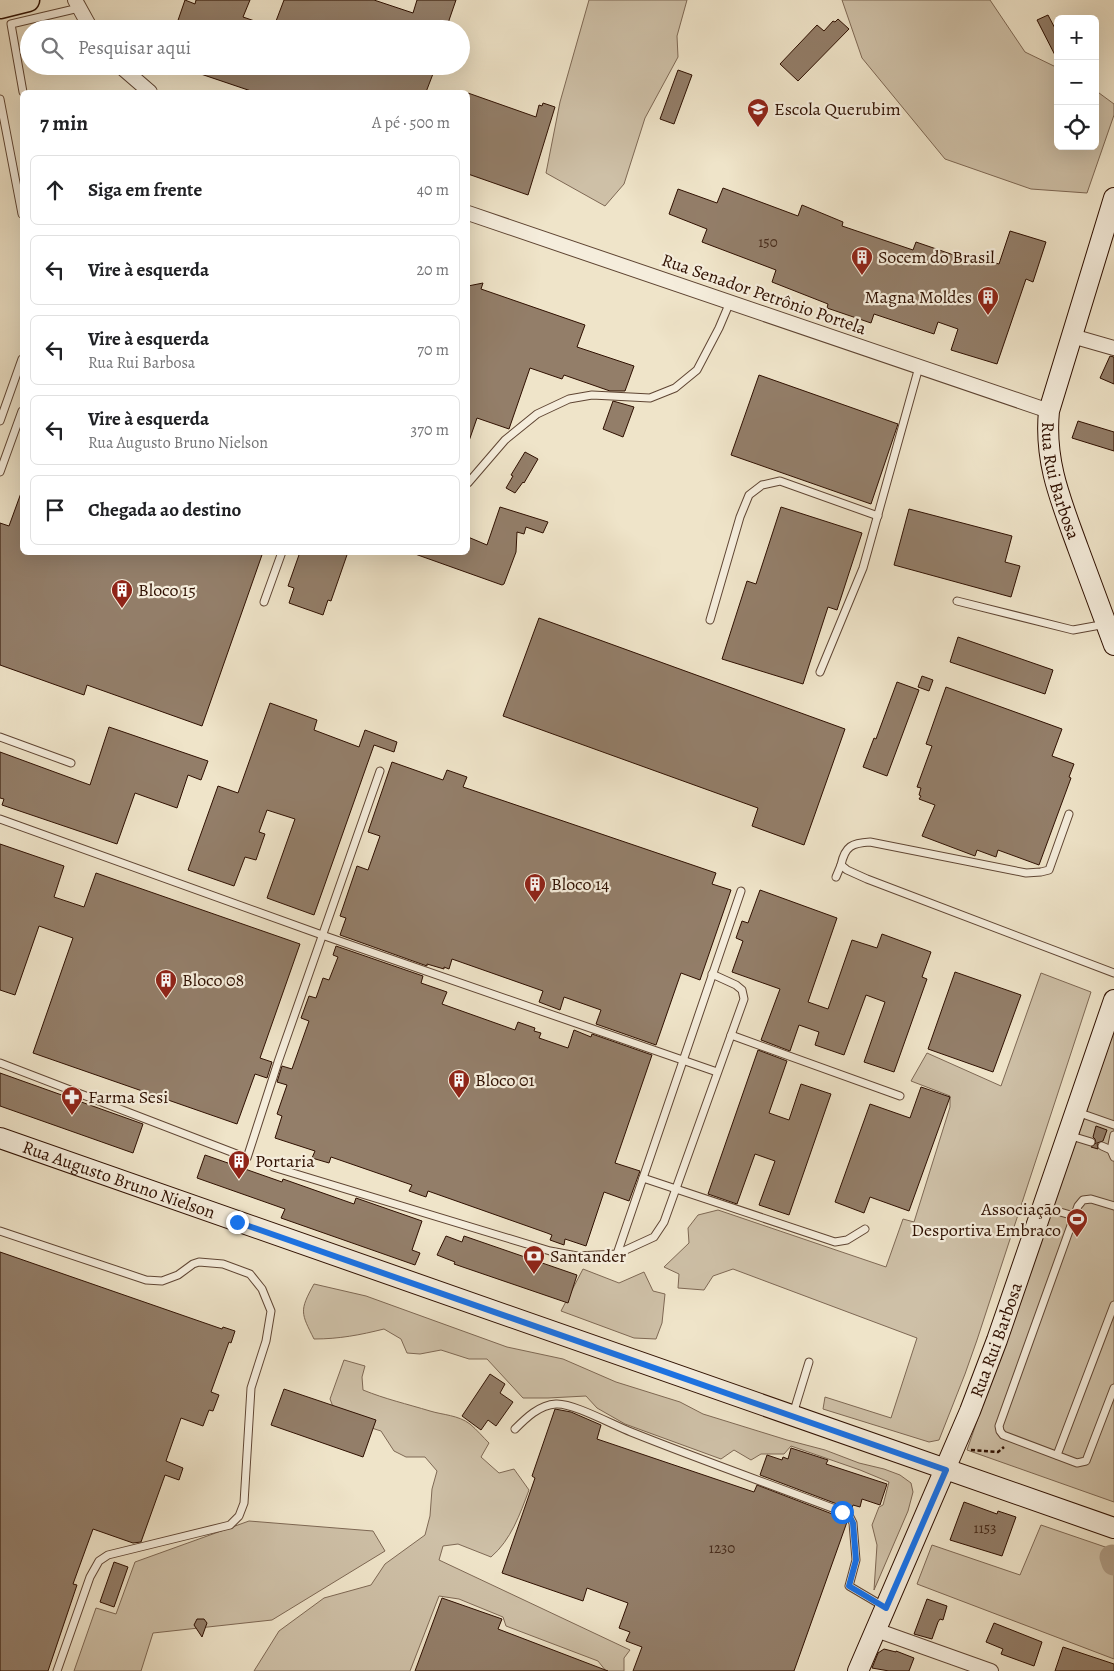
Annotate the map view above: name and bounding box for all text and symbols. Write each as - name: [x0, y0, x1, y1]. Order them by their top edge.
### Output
- map controls: [1054, 15, 1099, 150]
- button: +: [1054, 15, 1099, 60]
- search box: [20, 20, 470, 75]
- icon: search: [38, 34, 66, 62]
- text: Pesquisar aqui: [78, 35, 191, 61]
- button: −: [1054, 60, 1099, 105]
- school or university icon: Escola Querubim: [746, 97, 770, 128]
- place label: Escola Querubim: [774, 97, 901, 121]
- button: locate: [1054, 105, 1099, 150]
- text: 7 min: [40, 109, 88, 137]
- text: A pé · 500 m: [372, 112, 450, 134]
- icon: ahead: [41, 176, 69, 204]
- text: Siga em frente: [88, 177, 202, 203]
- text: 40 m: [417, 179, 449, 201]
- house number: 150: [758, 232, 778, 252]
- building icon: Socem do Brasil: [850, 245, 874, 276]
- place label: Socem do Brasil: [878, 245, 995, 269]
- street label: Rua Senador Petrônio Portela: [659, 248, 870, 340]
- icon: left: [41, 256, 69, 284]
- text: Vire à esquerda: [88, 257, 209, 283]
- text: 20 m: [416, 259, 449, 281]
- place label: Magna Moldes: [865, 285, 972, 309]
- building icon: Magna Moldes: [976, 285, 1000, 316]
- text: Vire à esquerda: [88, 326, 209, 352]
- icon: left: [41, 336, 69, 364]
- text: 70 m: [417, 339, 449, 361]
- text: Rua Rui Barbosa: [88, 352, 195, 374]
- text: Vire à esquerda: [88, 406, 209, 432]
- icon: left: [41, 416, 69, 444]
- text: 370 m: [411, 419, 449, 441]
- street label: Rua Rui Barbosa: [1036, 422, 1086, 543]
- text: Rua Augusto Bruno Nielson: [88, 432, 268, 454]
- icon: arrive: [41, 496, 69, 524]
- text: Chegada ao destino: [88, 497, 241, 523]
- building icon: Bloco 15: [110, 578, 134, 609]
- place label: Bloco 15: [138, 578, 196, 602]
- building icon: Bloco 14: [523, 872, 547, 903]
- place label: Bloco 14: [551, 872, 609, 896]
- building icon: Bloco 08: [154, 968, 178, 999]
- place label: Bloco 08: [182, 968, 244, 992]
- building icon: Bloco 01: [447, 1068, 471, 1099]
- place label: Bloco 01: [475, 1068, 535, 1092]
- pharmacy icon: Farma Sesi: [60, 1085, 84, 1116]
- place label: Farma Sesi: [88, 1085, 168, 1109]
- street label: Rua Augusto Bruno Nielson: [19, 1135, 219, 1224]
- building icon: Portaria: [227, 1149, 251, 1180]
- place label: Portaria: [255, 1149, 315, 1173]
- place label: Associação Desportiva Embraco: [911, 1197, 1061, 1242]
- sports icon: Associação Desportiva Embraco: [1065, 1207, 1089, 1238]
- route end: [226, 1211, 249, 1234]
- bank icon: Santander: [522, 1244, 546, 1275]
- place label: Santander: [550, 1244, 626, 1268]
- street label: Rua Rui Barbosa: [964, 1278, 1028, 1401]
- route start: [831, 1501, 854, 1524]
- house number: 1153: [974, 1518, 996, 1538]
- house number: 1230: [709, 1538, 735, 1558]

